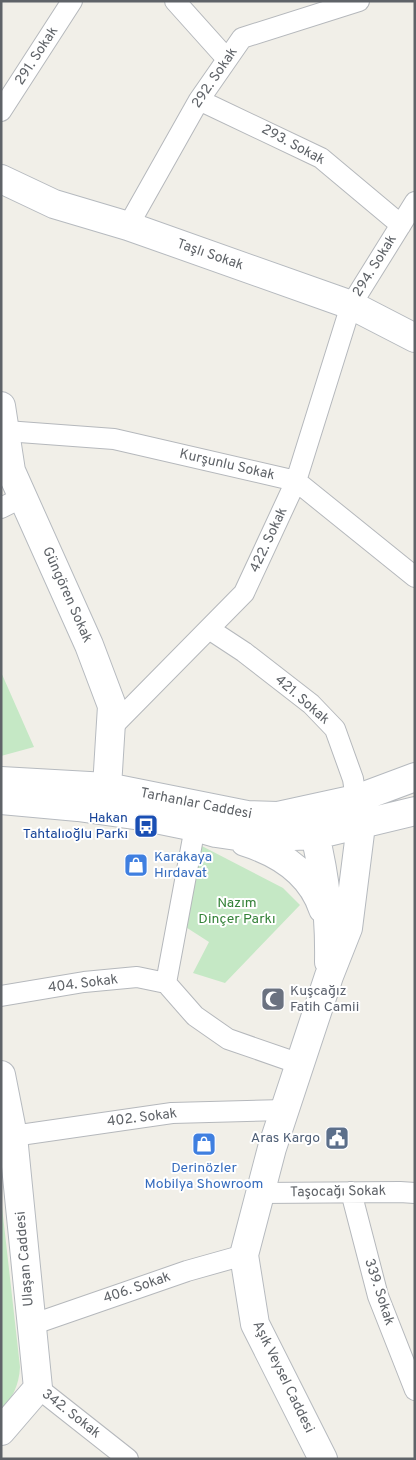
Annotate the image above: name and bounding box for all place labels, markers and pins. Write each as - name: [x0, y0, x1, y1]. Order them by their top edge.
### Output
- place label: Hakan Tahtalıoğlu Parkı: [23, 810, 128, 843]
- bus stop icon: Hakan Tahtalıoğlu Parkı: [133, 813, 159, 839]
- place label: Karakaya Hırdavat: [154, 849, 212, 882]
- shop icon: Karakaya Hırdavat: [123, 852, 149, 878]
- place label: Kuşcağız Fatih Camii: [290, 983, 359, 1016]
- mosque icon: Kuşcağız Fatih Camii: [260, 986, 286, 1012]
- public building icon: Aras Kargo: [324, 1125, 350, 1151]
- place label: Aras Kargo: [251, 1130, 320, 1147]
- shop icon: Derinözler Mobilya Showroom: [191, 1131, 217, 1157]
- place label: Derinözler Mobilya Showroom: [145, 1160, 263, 1193]

